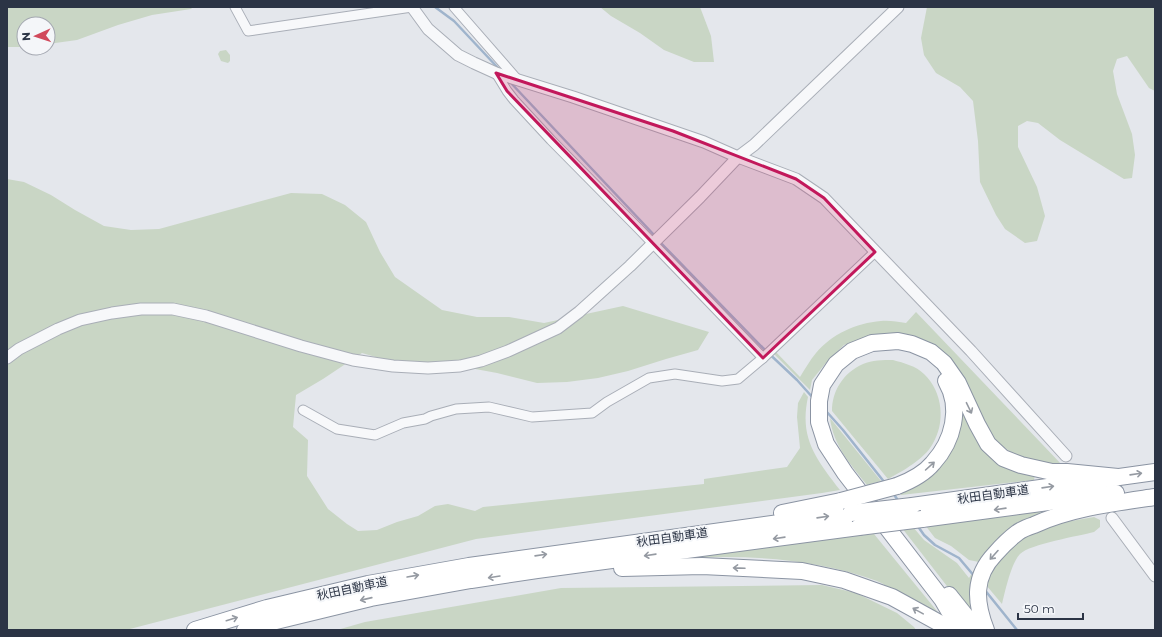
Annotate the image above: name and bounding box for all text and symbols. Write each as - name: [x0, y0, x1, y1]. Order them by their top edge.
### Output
- north arrow: [16, 16, 56, 56]
- text: N: [19, 32, 33, 41]
- one-way arrow: [966, 402, 973, 414]
- one-way arrow: [925, 461, 935, 470]
- one-way arrow: [1129, 470, 1142, 478]
- street label: 秋田自動車道: [956, 482, 1030, 506]
- one-way arrow: [1041, 483, 1054, 491]
- one-way arrow: [994, 505, 1007, 513]
- one-way arrow: [816, 513, 829, 521]
- street label: 秋田自動車道: [635, 525, 709, 549]
- one-way arrow: [773, 534, 786, 542]
- one-way arrow: [989, 550, 999, 560]
- one-way arrow: [534, 551, 547, 559]
- one-way arrow: [644, 551, 657, 559]
- one-way arrow: [733, 564, 746, 572]
- one-way arrow: [406, 571, 419, 579]
- street label: 秋田自動車道: [315, 573, 389, 603]
- one-way arrow: [487, 573, 500, 581]
- scale bar: [1018, 595, 1083, 621]
- one-way arrow: [359, 596, 372, 604]
- text: 50 m: [1024, 601, 1055, 616]
- one-way arrow: [912, 607, 924, 615]
- one-way arrow: [225, 615, 238, 622]

